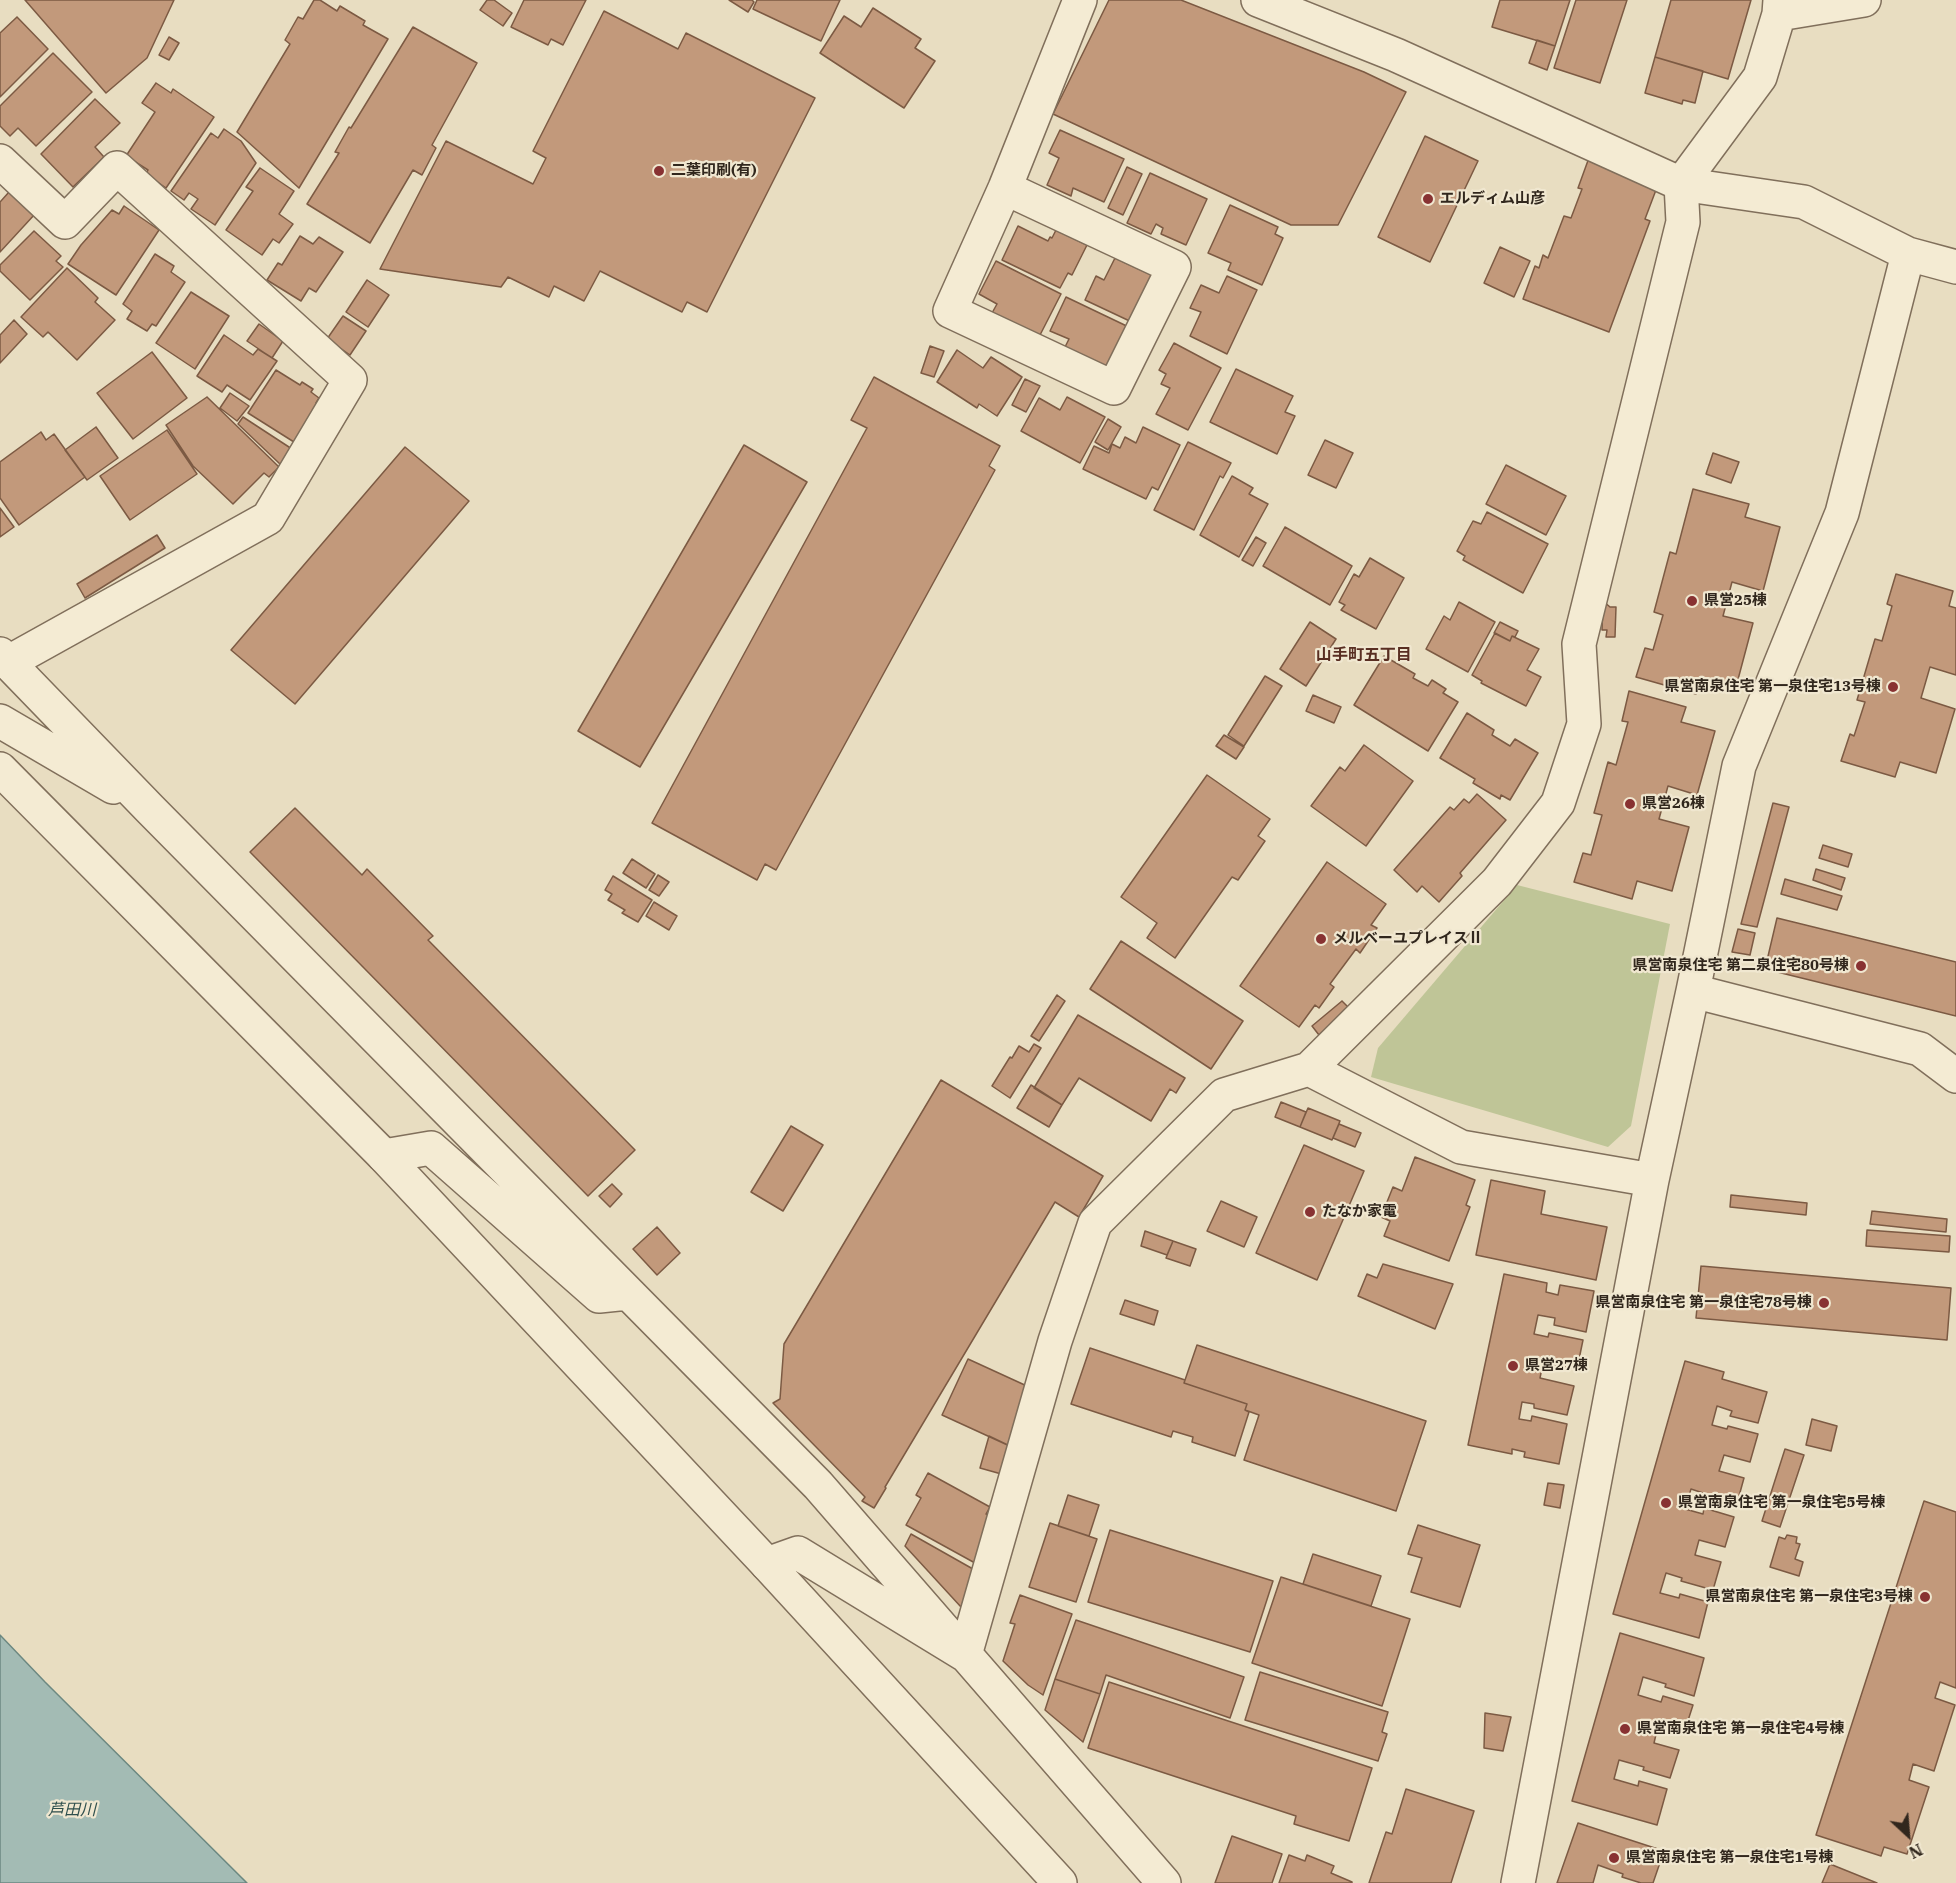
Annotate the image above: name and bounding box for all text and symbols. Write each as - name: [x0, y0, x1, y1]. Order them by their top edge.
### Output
- place label: 二葉印刷(有): [671, 162, 757, 180]
- marker: 二葉印刷(有): [652, 164, 666, 178]
- place label: エルディム山彦: [1440, 190, 1545, 208]
- marker: エルディム山彦: [1421, 192, 1435, 206]
- place label: 県営25棟: [1704, 592, 1767, 610]
- marker: 県営25棟: [1685, 594, 1699, 608]
- district label: 山手町五丁目: [1316, 645, 1412, 665]
- place label: 県営南泉住宅 第一泉住宅13号棟: [1665, 678, 1881, 696]
- marker: 県営南泉住宅 第一泉住宅13号棟: [1886, 680, 1900, 694]
- place label: 県営26棟: [1642, 795, 1705, 813]
- marker: 県営26棟: [1623, 797, 1637, 811]
- place label: メルベーユプレイスⅡ: [1333, 930, 1483, 948]
- marker: メルベーユプレイスⅡ: [1314, 932, 1328, 946]
- place label: 県営南泉住宅 第二泉住宅80号棟: [1633, 957, 1849, 975]
- marker: 県営南泉住宅 第二泉住宅80号棟: [1854, 959, 1868, 973]
- place label: たなか家電: [1322, 1203, 1397, 1221]
- marker: たなか家電: [1303, 1205, 1317, 1219]
- place label: 県営南泉住宅 第一泉住宅78号棟: [1596, 1294, 1812, 1312]
- marker: 県営南泉住宅 第一泉住宅78号棟: [1817, 1296, 1831, 1310]
- place label: 県営27棟: [1525, 1357, 1588, 1375]
- marker: 県営27棟: [1506, 1359, 1520, 1373]
- place label: 県営南泉住宅 第一泉住宅5号棟: [1678, 1494, 1885, 1512]
- marker: 県営南泉住宅 第一泉住宅5号棟: [1659, 1496, 1673, 1510]
- place label: 県営南泉住宅 第一泉住宅3号棟: [1706, 1588, 1913, 1606]
- marker: 県営南泉住宅 第一泉住宅3号棟: [1918, 1590, 1932, 1604]
- place label: 県営南泉住宅 第一泉住宅4号棟: [1637, 1720, 1844, 1738]
- marker: 県営南泉住宅 第一泉住宅4号棟: [1618, 1722, 1632, 1736]
- water label: 芦田川: [48, 1800, 96, 1820]
- north arrow: [1878, 1805, 1938, 1865]
- text: N: [1906, 1839, 1926, 1863]
- place label: 県営南泉住宅 第一泉住宅1号棟: [1626, 1849, 1833, 1867]
- marker: 県営南泉住宅 第一泉住宅1号棟: [1607, 1851, 1621, 1865]

